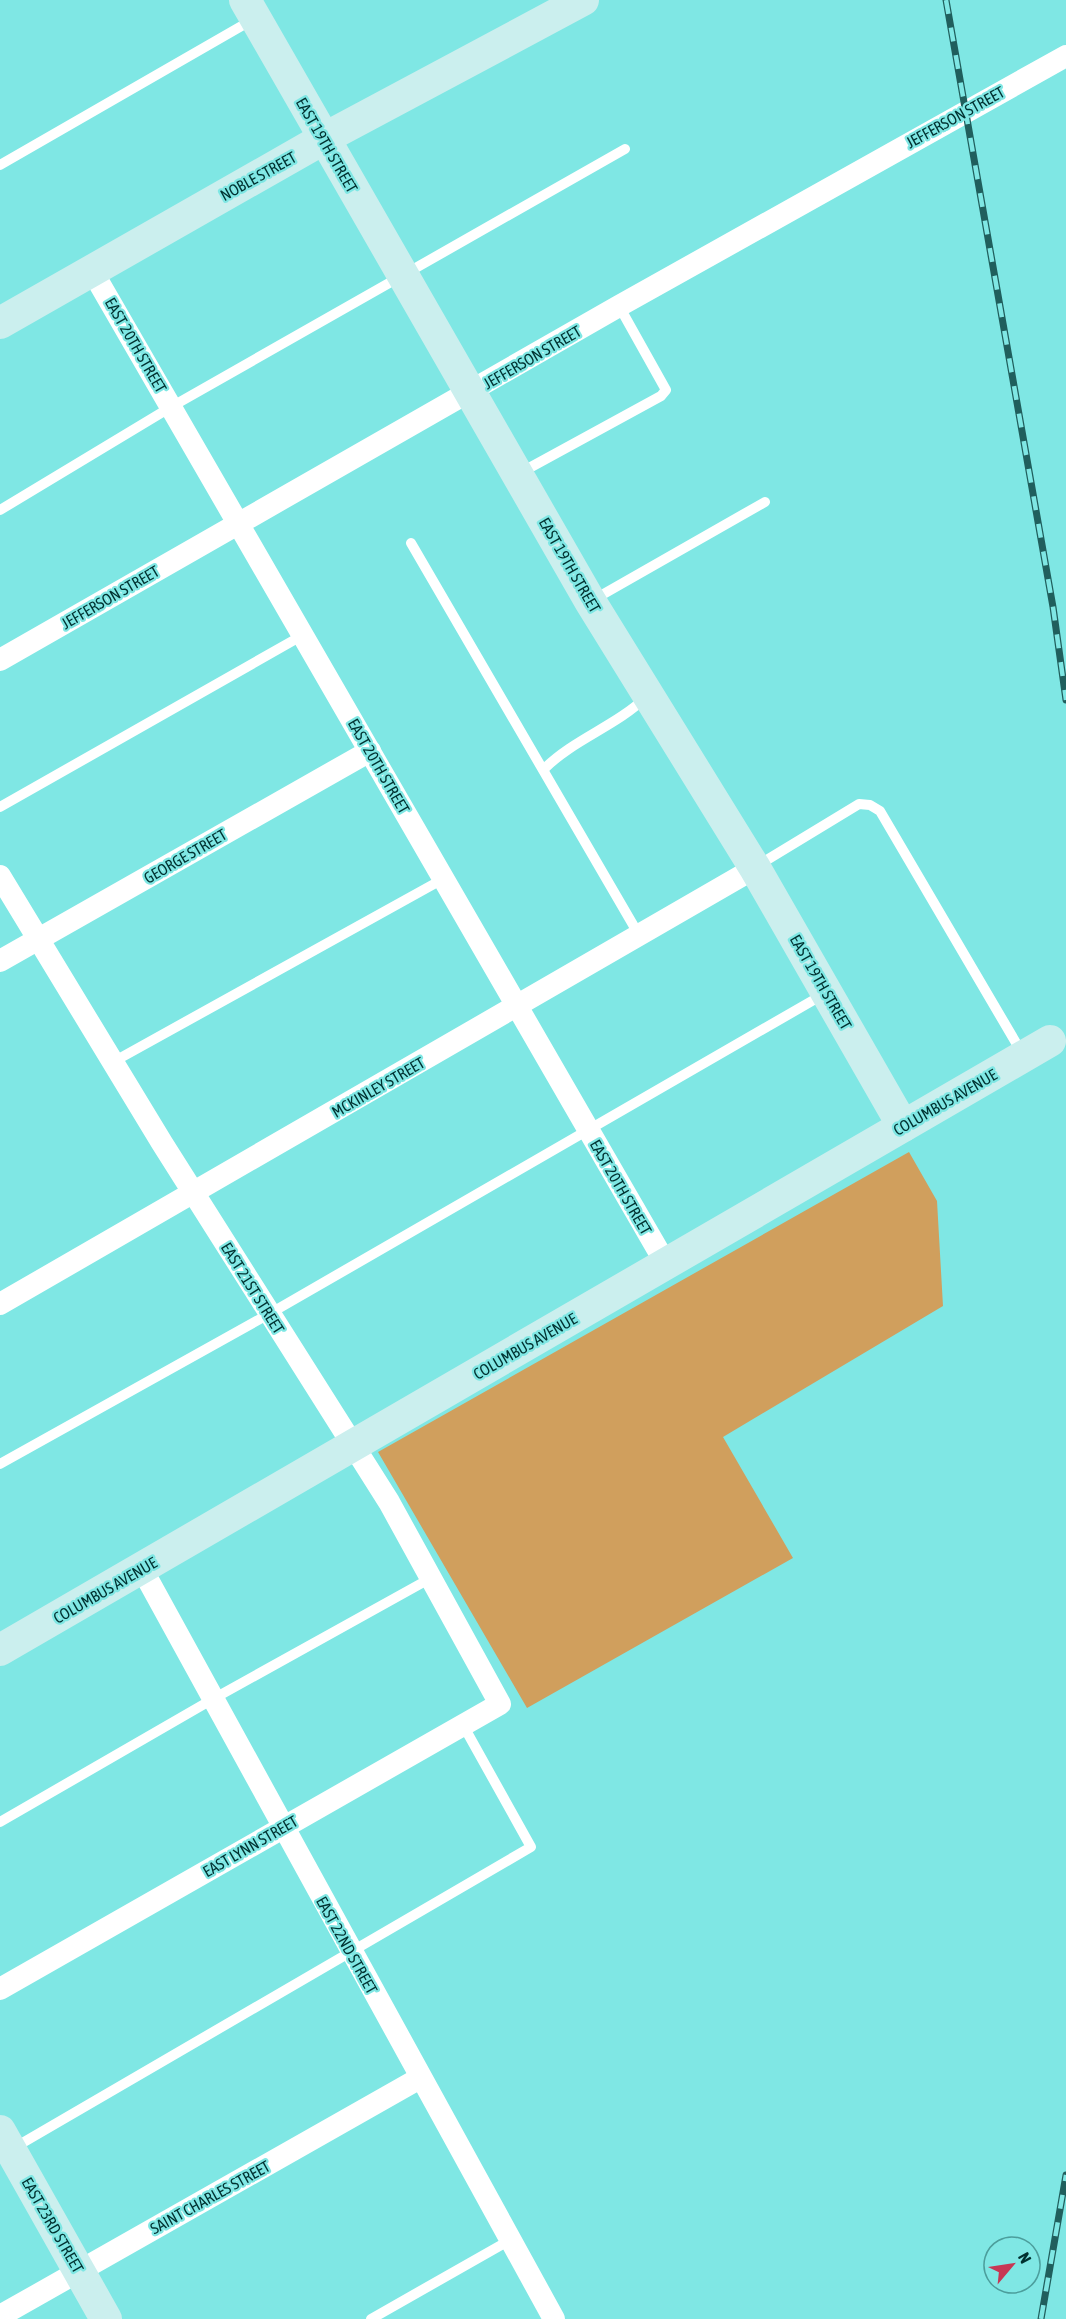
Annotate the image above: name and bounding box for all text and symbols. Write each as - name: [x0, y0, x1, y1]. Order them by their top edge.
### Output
- street label: JEFFERSON STREET: [903, 83, 1007, 151]
- street label: EAST 19TH STREET: [293, 94, 361, 196]
- street label: NOBLE STREET: [217, 148, 299, 204]
- street label: EAST 20TH STREET: [102, 294, 170, 396]
- street label: JEFFERSON STREET: [480, 322, 584, 392]
- street label: EAST 19TH STREET: [536, 514, 604, 616]
- street label: JEFFERSON STREET: [58, 562, 162, 632]
- street label: EAST 20TH STREET: [345, 715, 413, 817]
- street label: GEORGE STREET: [141, 825, 229, 887]
- street label: EAST 19TH STREET: [787, 931, 855, 1033]
- street label: MCKINLEY STREET: [328, 1053, 428, 1121]
- street label: COLUMBUS AVENUE: [890, 1065, 1000, 1139]
- street label: EAST 20TH STREET: [587, 1136, 655, 1238]
- street label: EAST 21ST STREET: [218, 1239, 288, 1337]
- street label: COLUMBUS AVENUE: [470, 1309, 580, 1383]
- street label: COLUMBUS AVENUE: [50, 1553, 160, 1627]
- street label: EAST LYNN STREET: [199, 1812, 301, 1880]
- street label: EAST 22ND STREET: [313, 1893, 381, 1997]
- street label: SAINT CHARLES STREET: [147, 2157, 273, 2237]
- street label: EAST 23RD STREET: [18, 2174, 88, 2276]
- north arrow: [982, 2235, 1042, 2295]
- text: N: [1015, 2249, 1035, 2266]

